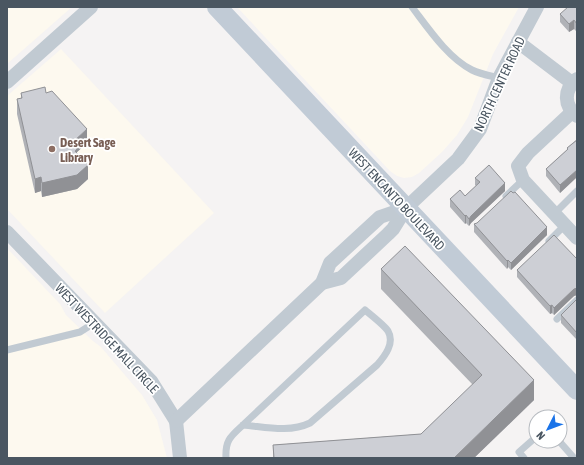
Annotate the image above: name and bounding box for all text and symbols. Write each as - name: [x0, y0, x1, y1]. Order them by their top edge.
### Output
- street label: NORTH CENTER ROAD: [471, 34, 528, 134]
- place label: Desert Sage Library: [60, 135, 116, 165]
- marker: Desert Sage Library: [47, 144, 57, 154]
- street label: WEST ENCANTO BOULEVARD: [345, 145, 448, 253]
- street label: WEST WESTRIDGE MALL CIRCLE: [52, 280, 162, 397]
- north arrow: [528, 409, 568, 449]
- text: N: [534, 429, 547, 442]

